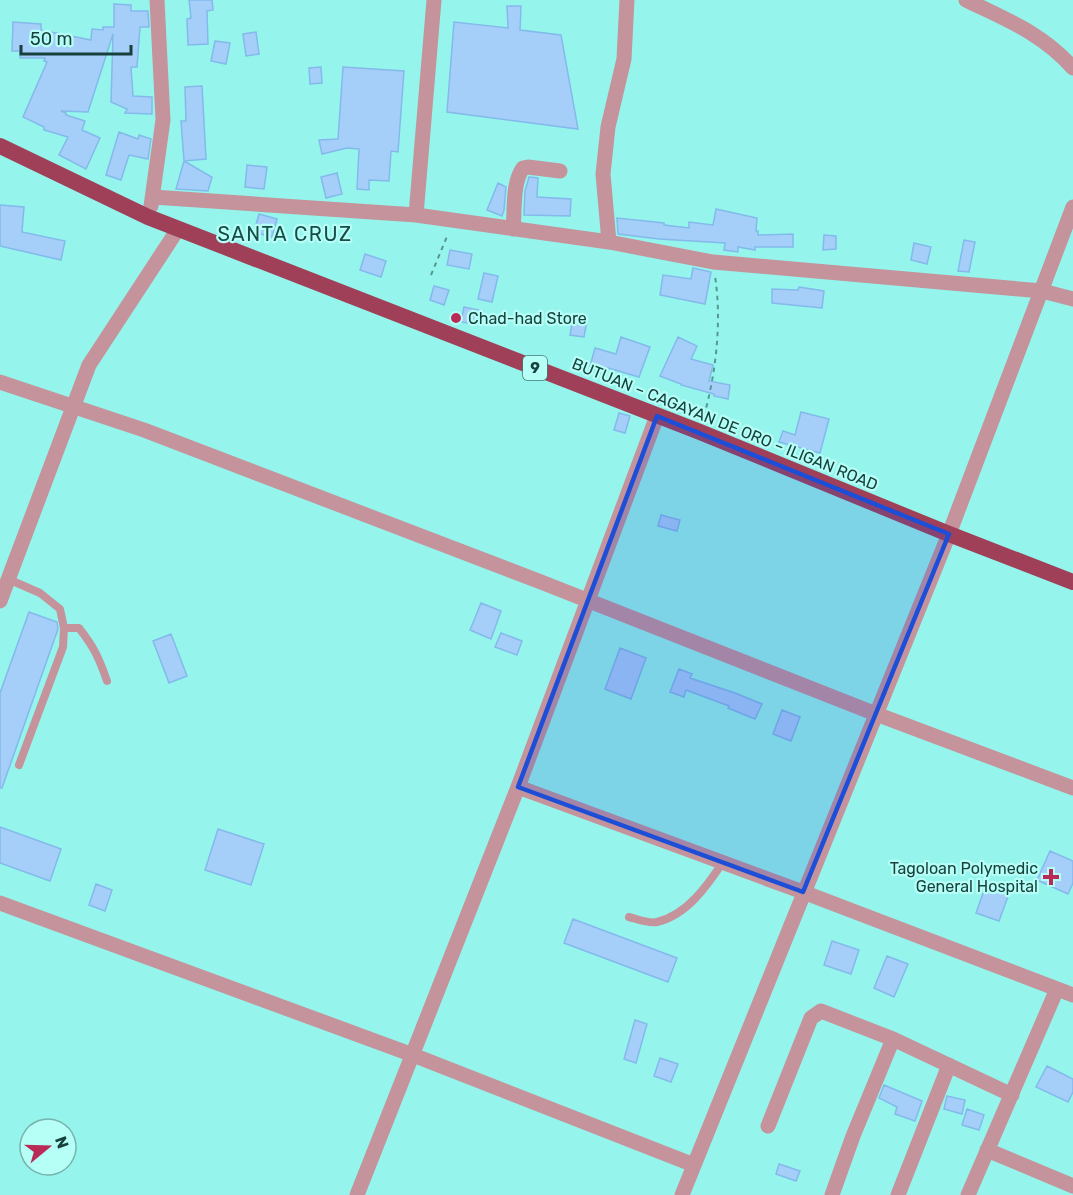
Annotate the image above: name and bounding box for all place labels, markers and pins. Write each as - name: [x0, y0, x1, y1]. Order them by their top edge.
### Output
- place label: Chad-had Store: [468, 309, 587, 328]
- marker: Chad-had Store: [449, 311, 463, 325]
- place label: Tagoloan Polymedic General Hospital: [890, 859, 1038, 896]
- marker: Tagoloan Polymedic General Hospital: [1042, 868, 1060, 886]

